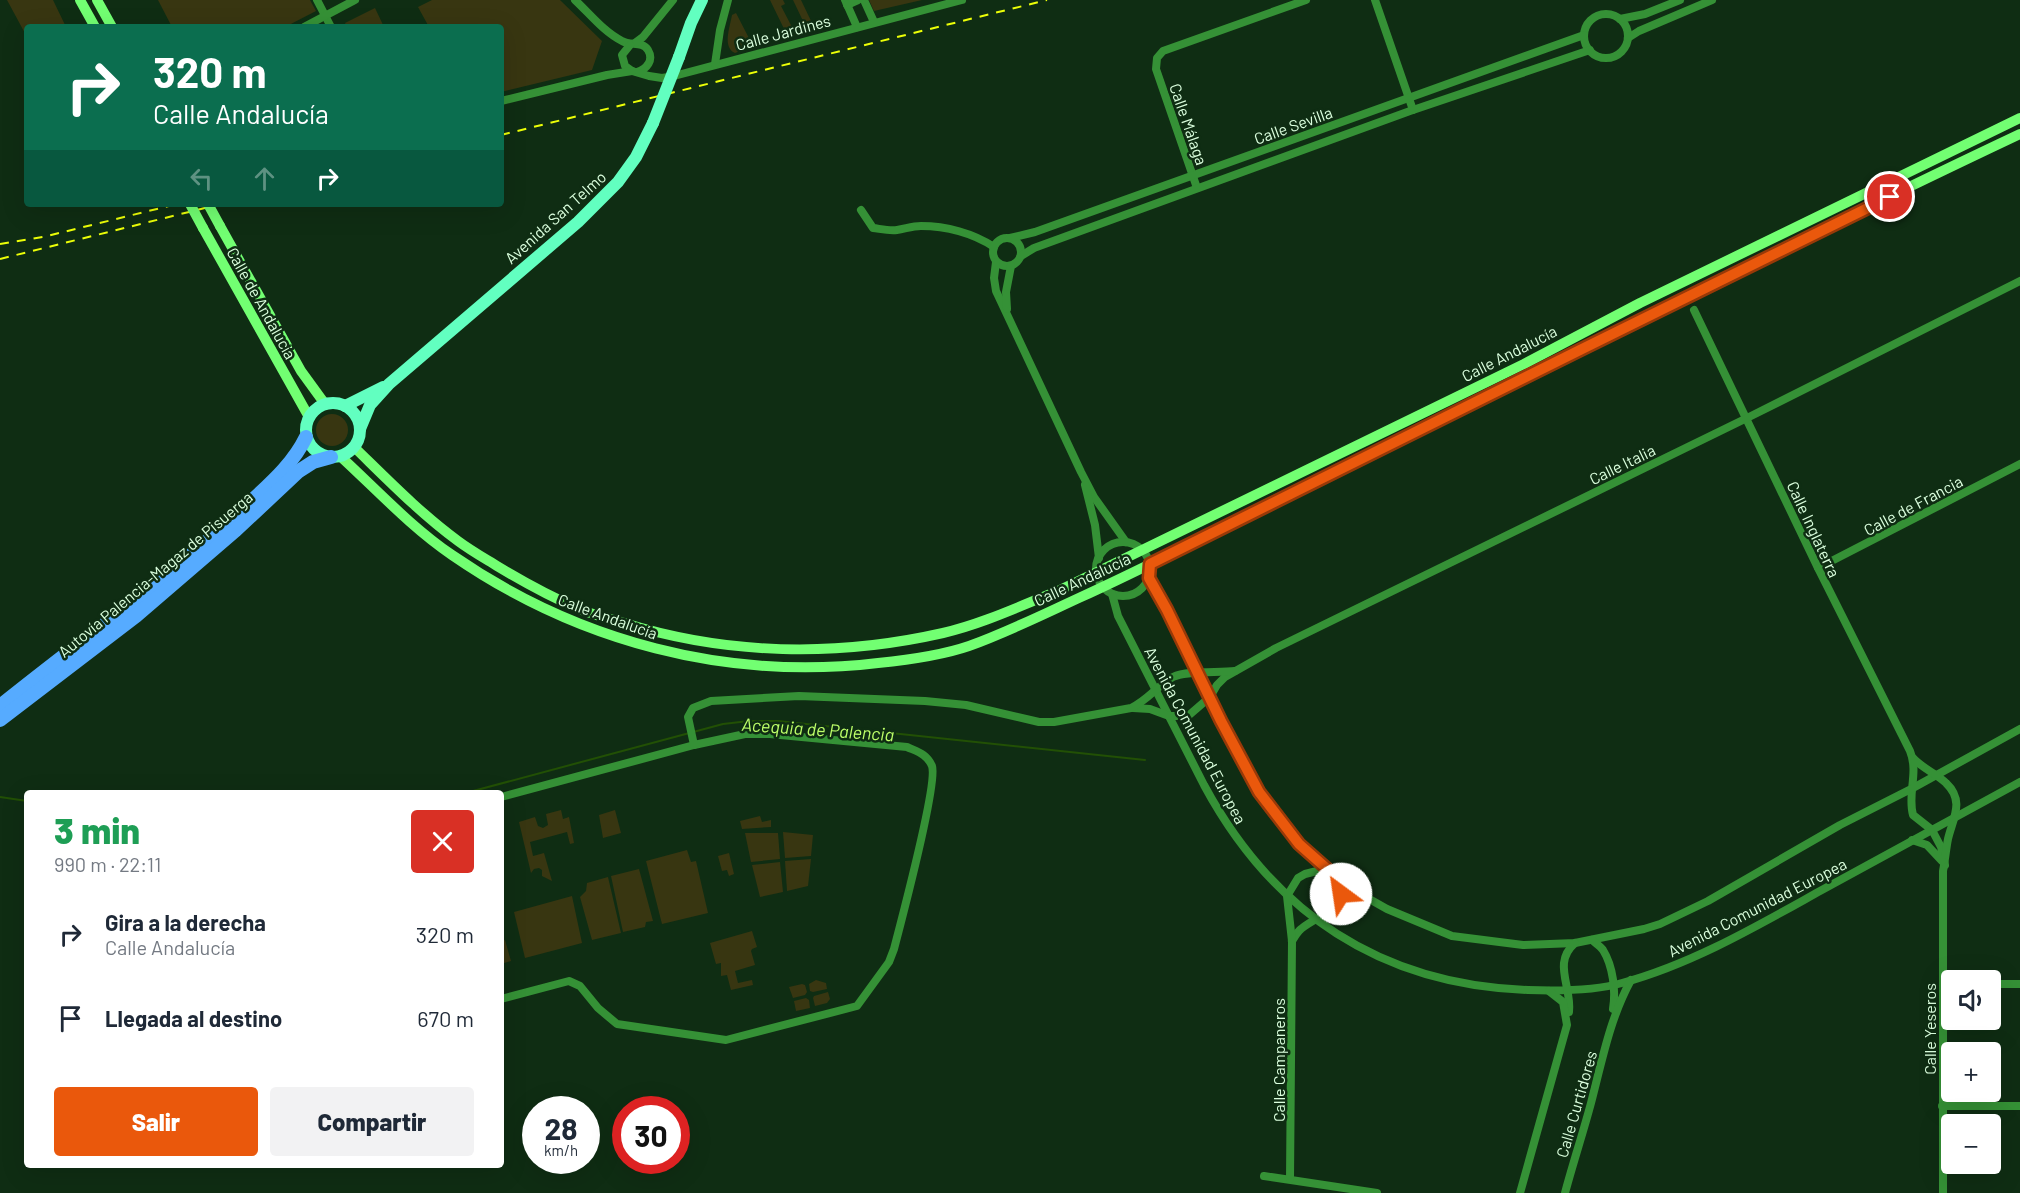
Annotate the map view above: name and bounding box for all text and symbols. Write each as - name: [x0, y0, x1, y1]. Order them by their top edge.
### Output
- street label: Calle Jardines: [733, 10, 833, 54]
- text: 320 m: [153, 46, 267, 96]
- icon: right: [54, 48, 132, 126]
- street label: Calle Málaga: [1166, 81, 1212, 167]
- text: Calle Andalucía: [153, 97, 329, 129]
- street label: Calle Sevilla: [1251, 102, 1335, 148]
- icon: left: [185, 162, 218, 195]
- icon: ahead: [248, 162, 281, 195]
- icon: right: [311, 162, 344, 195]
- street label: Avenida San Telmo: [501, 167, 609, 267]
- pin: [1864, 171, 1915, 222]
- icon: arrive: [1873, 180, 1906, 213]
- street label: Calle de Andalucía: [223, 244, 301, 362]
- street label: Calle Andalucía: [1458, 321, 1560, 385]
- street label: Calle Italia: [1586, 440, 1658, 488]
- street label: Calle de Francia: [1860, 471, 1966, 539]
- street label: Calle Inglaterra: [1783, 478, 1845, 580]
- street label: Autovía Palencia-Magaz de Pisuerga: [54, 487, 256, 661]
- street label: Calle Andalucía: [1031, 548, 1133, 610]
- street label: Calle Andalucía: [556, 589, 660, 643]
- street label: Avenida Comunidad Europea: [1141, 643, 1251, 827]
- water label: Acequia de Palencia: [741, 713, 895, 745]
- text: 3 min: [54, 808, 140, 851]
- button: close: [411, 810, 474, 873]
- text: 990 m · 22:11: [54, 852, 161, 876]
- street label: Avenida Comunidad Europea: [1665, 854, 1849, 960]
- position arrow: [1309, 862, 1373, 926]
- text: Gira a la derecha: [105, 909, 266, 935]
- icon: right: [54, 918, 87, 951]
- text: 320 m: [416, 921, 474, 947]
- text: Calle Andalucía: [105, 935, 235, 959]
- map controls: [1941, 970, 2001, 1174]
- button: sound: [1941, 970, 2001, 1030]
- street label: Calle Yeseros: [1920, 983, 1939, 1075]
- street label: Calle Campaneros: [1269, 998, 1288, 1122]
- icon: arrive: [54, 1002, 87, 1035]
- text: Llegada al destino: [105, 1005, 282, 1031]
- text: 670 m: [417, 1005, 474, 1031]
- button: +: [1941, 1042, 2001, 1102]
- street label: Calle Curtidores: [1552, 1048, 1600, 1160]
- button: Salir: [54, 1087, 258, 1156]
- button: Compartir: [270, 1087, 474, 1156]
- speed limit sign: 30: [612, 1096, 690, 1174]
- text: 28: [544, 1110, 578, 1146]
- button: −: [1941, 1114, 2001, 1174]
- text: km/h: [544, 1141, 578, 1159]

